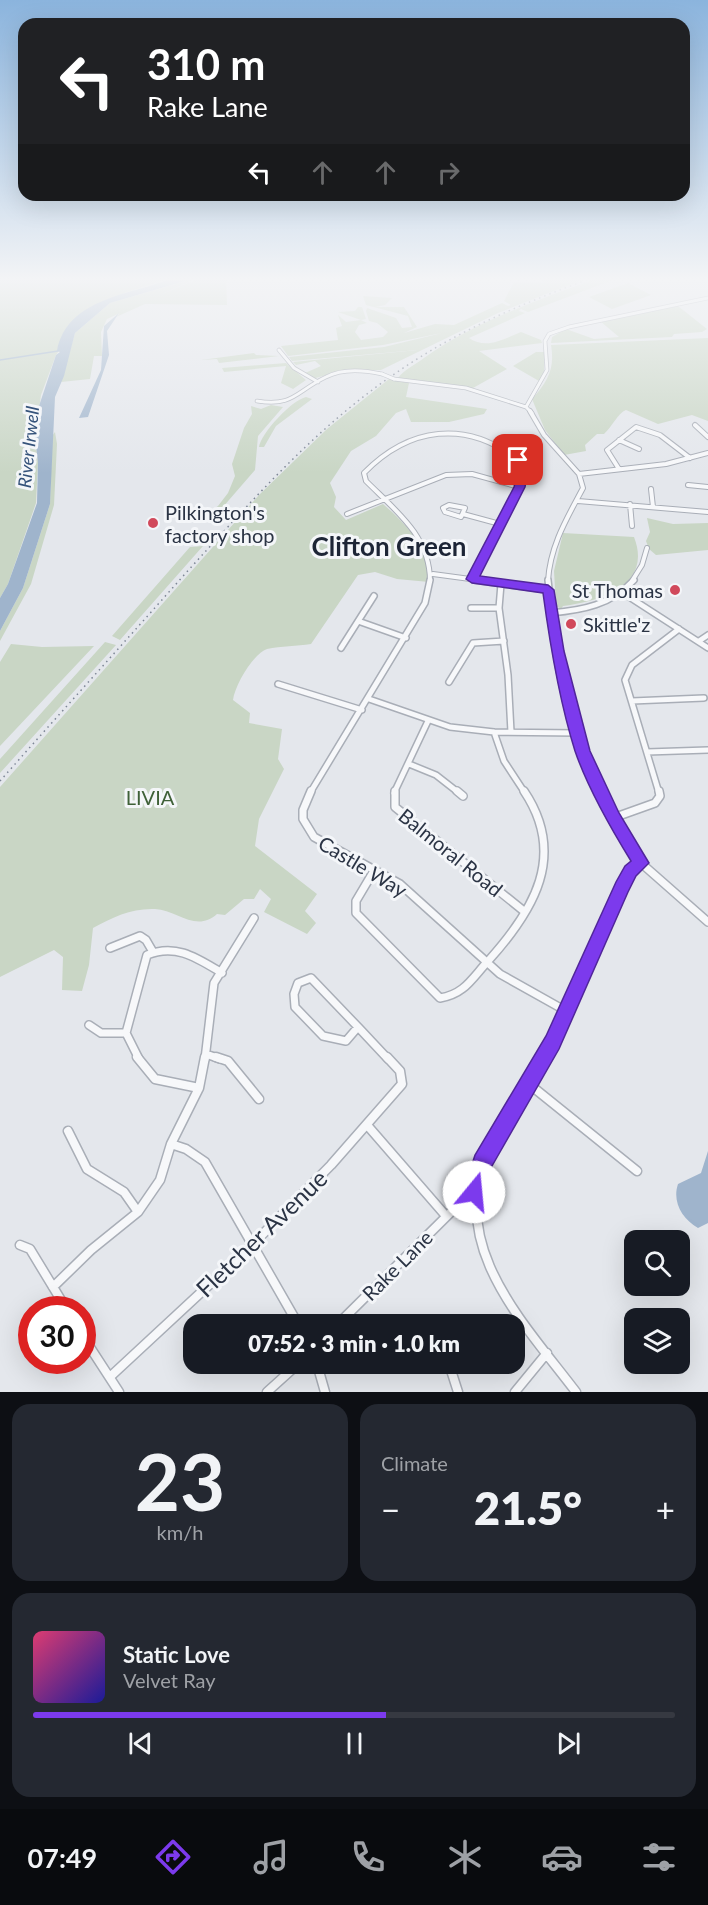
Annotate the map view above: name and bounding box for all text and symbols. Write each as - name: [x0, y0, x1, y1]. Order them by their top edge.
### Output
- text: 310 m: [147, 39, 265, 89]
- icon: left: [48, 42, 126, 120]
- text: Rake Lane: [147, 90, 268, 123]
- icon: left: [243, 156, 276, 189]
- icon: ahead: [306, 156, 339, 189]
- icon: ahead: [369, 156, 402, 189]
- icon: right: [432, 156, 465, 189]
- water label: River Irwell: [13, 405, 43, 489]
- pin: [492, 434, 543, 485]
- icon: arrive: [501, 443, 534, 476]
- place label: Pilkington's factory shop: [165, 500, 275, 547]
- marker: Pilkington's factory shop: [146, 516, 160, 530]
- district label: Clifton Green: [312, 530, 466, 562]
- place label: St Thomas: [572, 578, 663, 602]
- marker: St Thomas: [668, 583, 682, 597]
- place label: Skittle'z: [583, 612, 650, 636]
- marker: Skittle'z: [564, 617, 578, 631]
- park label: LIVIA: [126, 785, 175, 809]
- street label: Balmoral Road: [394, 803, 508, 901]
- street label: Castle Way: [314, 830, 412, 902]
- position arrow: [442, 1160, 506, 1224]
- street label: Fletcher Avenue: [190, 1163, 332, 1303]
- street label: Rake Lane: [357, 1225, 437, 1305]
- map controls: [624, 1230, 690, 1374]
- button: search: [624, 1230, 690, 1296]
- speed limit sign: 30: [18, 1296, 96, 1374]
- button: layers: [624, 1308, 690, 1374]
- text: 07:52 · 3 min · 1.0 km: [248, 1330, 460, 1357]
- text: 23: [135, 1434, 225, 1528]
- text: Climate: [381, 1451, 448, 1475]
- text: 21.5°: [474, 1481, 582, 1535]
- text: −: [381, 1489, 400, 1529]
- text: +: [656, 1489, 675, 1529]
- text: km/h: [157, 1520, 203, 1544]
- text: Static Love: [123, 1641, 230, 1668]
- text: Velvet Ray: [123, 1668, 216, 1692]
- icon: previous: [124, 1727, 157, 1760]
- icon: pause: [338, 1727, 371, 1760]
- icon: next: [552, 1727, 585, 1760]
- icon: directions: [152, 1836, 194, 1878]
- icon: music: [250, 1836, 292, 1878]
- icon: phone: [347, 1836, 389, 1878]
- icon: climate: [444, 1836, 486, 1878]
- icon: car: [541, 1836, 583, 1878]
- icon: filters: [638, 1836, 680, 1878]
- text: 07:49: [28, 1841, 97, 1874]

